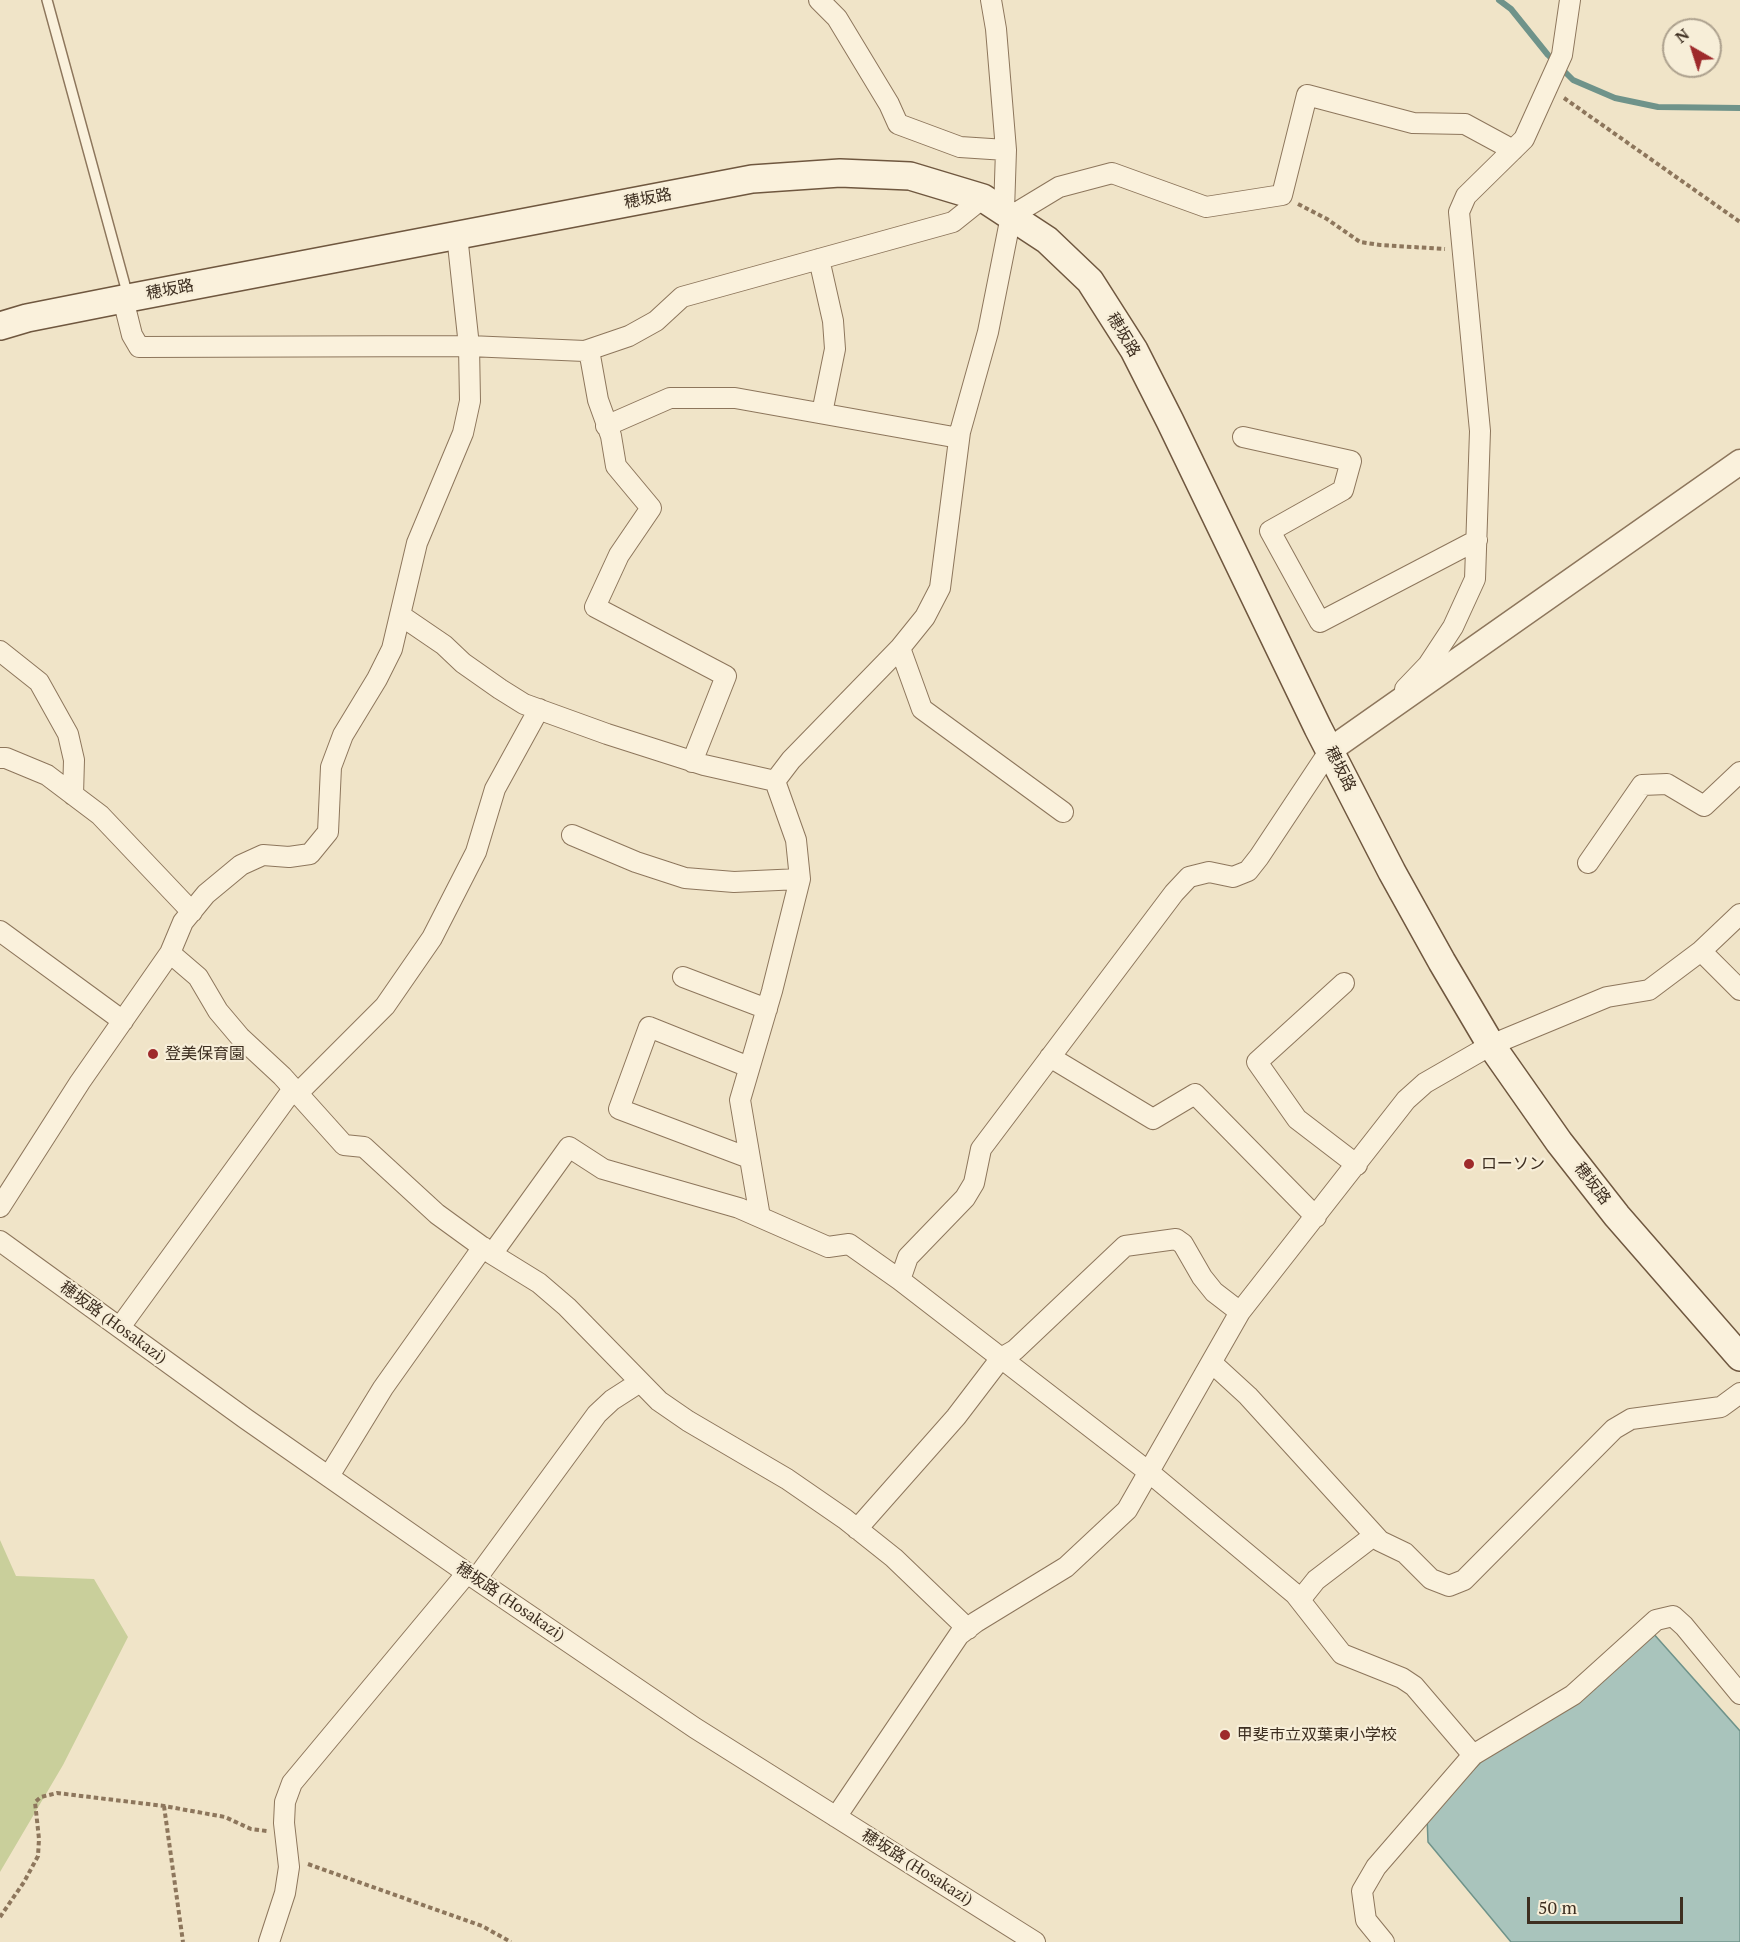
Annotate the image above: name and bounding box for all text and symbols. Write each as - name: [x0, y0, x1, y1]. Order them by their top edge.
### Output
- north arrow: [1662, 18, 1722, 78]
- text: N: [1670, 23, 1694, 48]
- street label: 穂坂路: [623, 185, 673, 213]
- street label: 穂坂路: [145, 276, 195, 304]
- street label: 穂坂路: [1102, 309, 1144, 361]
- street label: 穂坂路: [1321, 743, 1359, 795]
- place label: 登美保育園: [165, 1044, 245, 1064]
- marker: 登美保育園: [146, 1047, 160, 1061]
- place label: ローソン: [1481, 1154, 1545, 1174]
- marker: ローソン: [1462, 1157, 1476, 1171]
- street label: 穂坂路: [1570, 1159, 1614, 1209]
- street label: 穂坂路 (Hosakazi): [56, 1278, 170, 1368]
- street label: 穂坂路 (Hosakazi): [452, 1558, 568, 1646]
- place label: 甲斐市立双葉東小学校: [1237, 1725, 1397, 1745]
- marker: 甲斐市立双葉東小学校: [1218, 1728, 1232, 1742]
- street label: 穂坂路 (Hosakazi): [858, 1826, 976, 1910]
- scale bar: [1530, 1885, 1686, 1923]
- text: 50 m: [1538, 1895, 1577, 1919]

